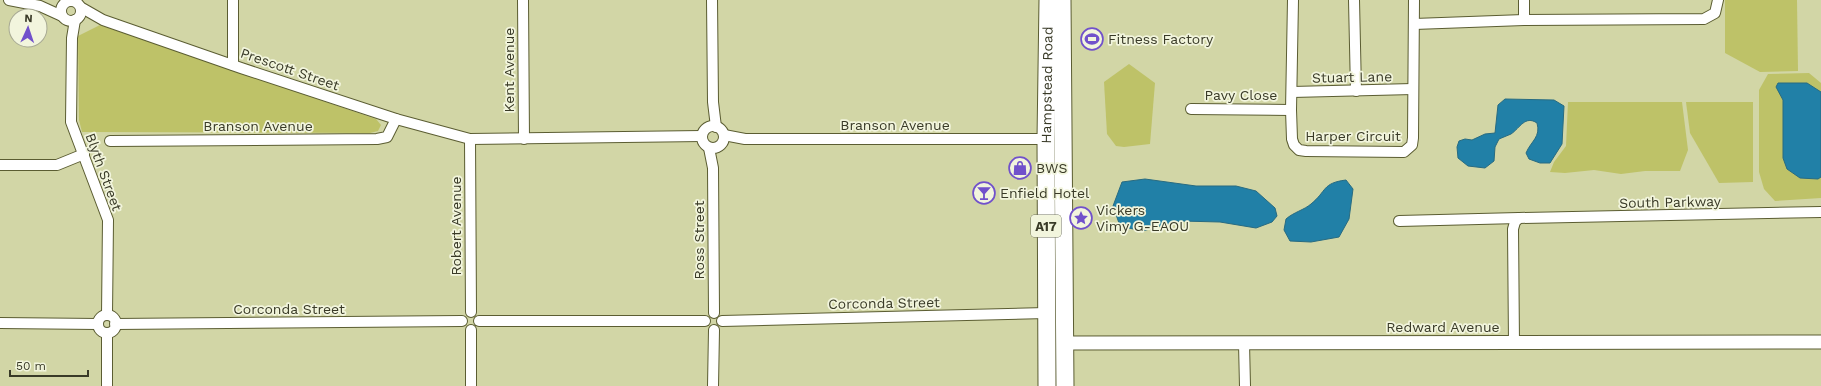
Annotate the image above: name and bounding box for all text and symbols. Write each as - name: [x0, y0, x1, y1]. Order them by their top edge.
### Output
- north arrow: [8, 8, 48, 48]
- text: N: [24, 12, 33, 25]
- street label: Hampstead Road: [1038, 26, 1056, 144]
- sports icon: Fitness Factory: [1079, 26, 1105, 52]
- street label: Kent Avenue: [501, 28, 517, 112]
- place label: Fitness Factory: [1108, 31, 1214, 47]
- street label: Prescott Street: [239, 45, 342, 93]
- street label: Stuart Lane: [1312, 68, 1392, 86]
- street label: Pavy Close: [1205, 87, 1277, 103]
- street label: Branson Avenue: [840, 117, 950, 133]
- street label: Branson Avenue: [203, 118, 313, 134]
- street label: Harper Circuit: [1305, 128, 1401, 144]
- street label: Blyth Street: [83, 131, 126, 213]
- shop icon: BWS: [1007, 155, 1033, 181]
- place label: BWS: [1036, 160, 1067, 176]
- street label: Robert Avenue: [448, 176, 464, 276]
- bar icon: Enfield Hotel: [971, 180, 997, 206]
- place label: Enfield Hotel: [1000, 185, 1090, 201]
- street label: South Parkway: [1619, 193, 1722, 211]
- street label: Ross Street: [691, 200, 707, 280]
- place label: Vickers Vimy G-EAOU: [1096, 202, 1189, 234]
- place icon: Vickers Vimy G-EAOU: [1068, 205, 1094, 231]
- road number: A17: [1031, 215, 1061, 237]
- street label: Corconda Street: [828, 294, 940, 312]
- street label: Corconda Street: [233, 301, 345, 317]
- street label: Redward Avenue: [1386, 319, 1500, 335]
- scale bar: [10, 352, 88, 378]
- text: 50 m: [16, 359, 46, 373]

